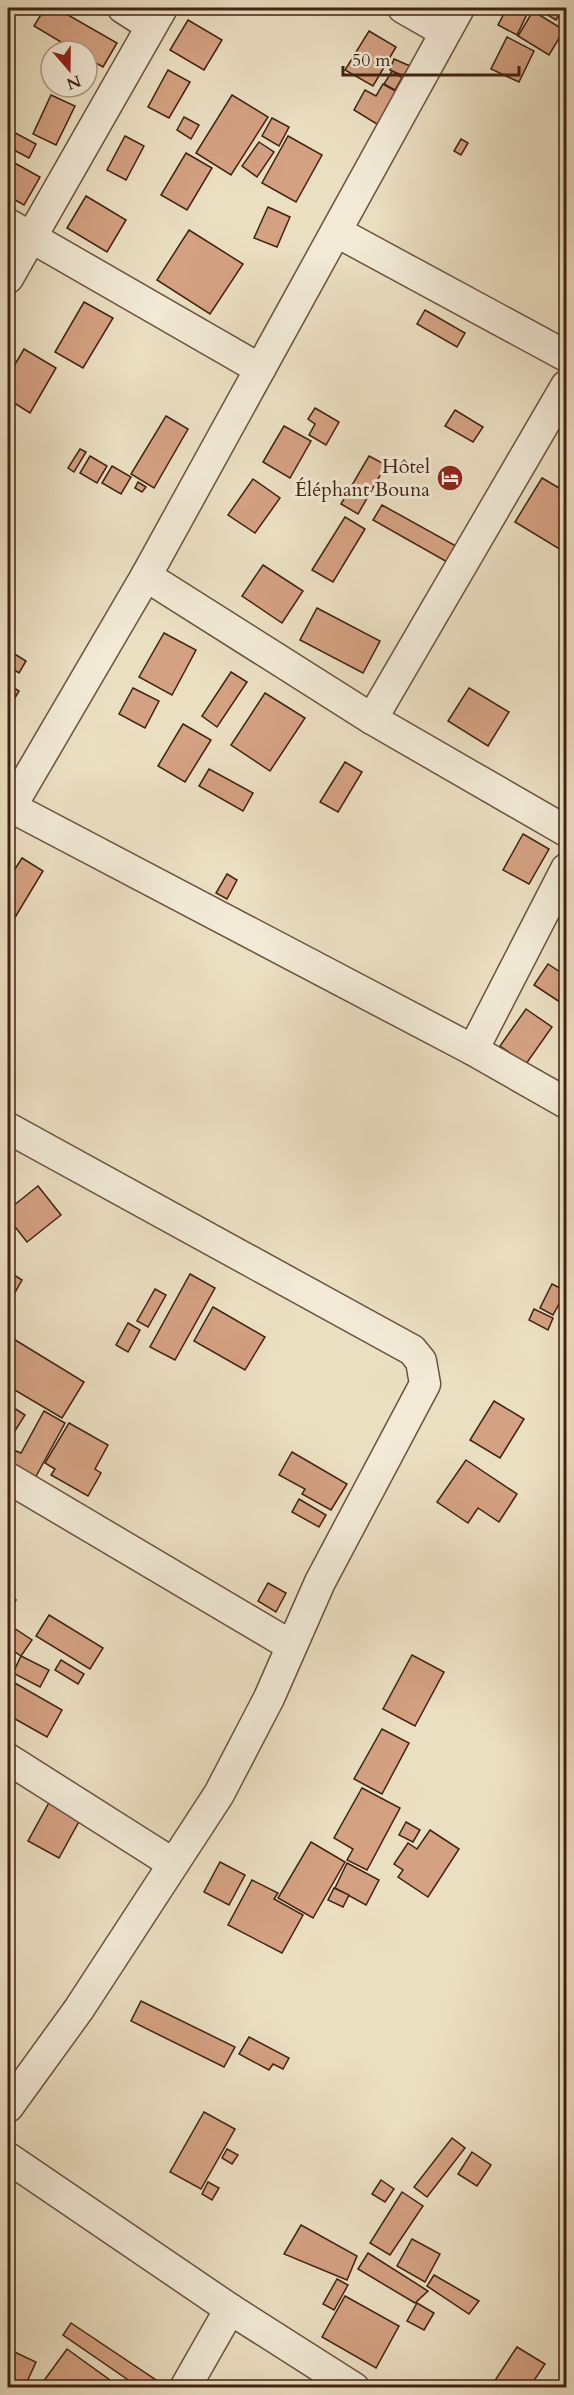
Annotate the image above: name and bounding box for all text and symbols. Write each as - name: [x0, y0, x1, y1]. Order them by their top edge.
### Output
- north arrow: [39, 39, 99, 99]
- scale bar: [343, 39, 518, 77]
- text: 50 m: [352, 48, 391, 73]
- text: N: [63, 69, 84, 95]
- place label: Hôtel Éléphant Bouna: [295, 453, 430, 503]
- hotel icon: Hôtel Éléphant Bouna: [435, 463, 465, 493]

